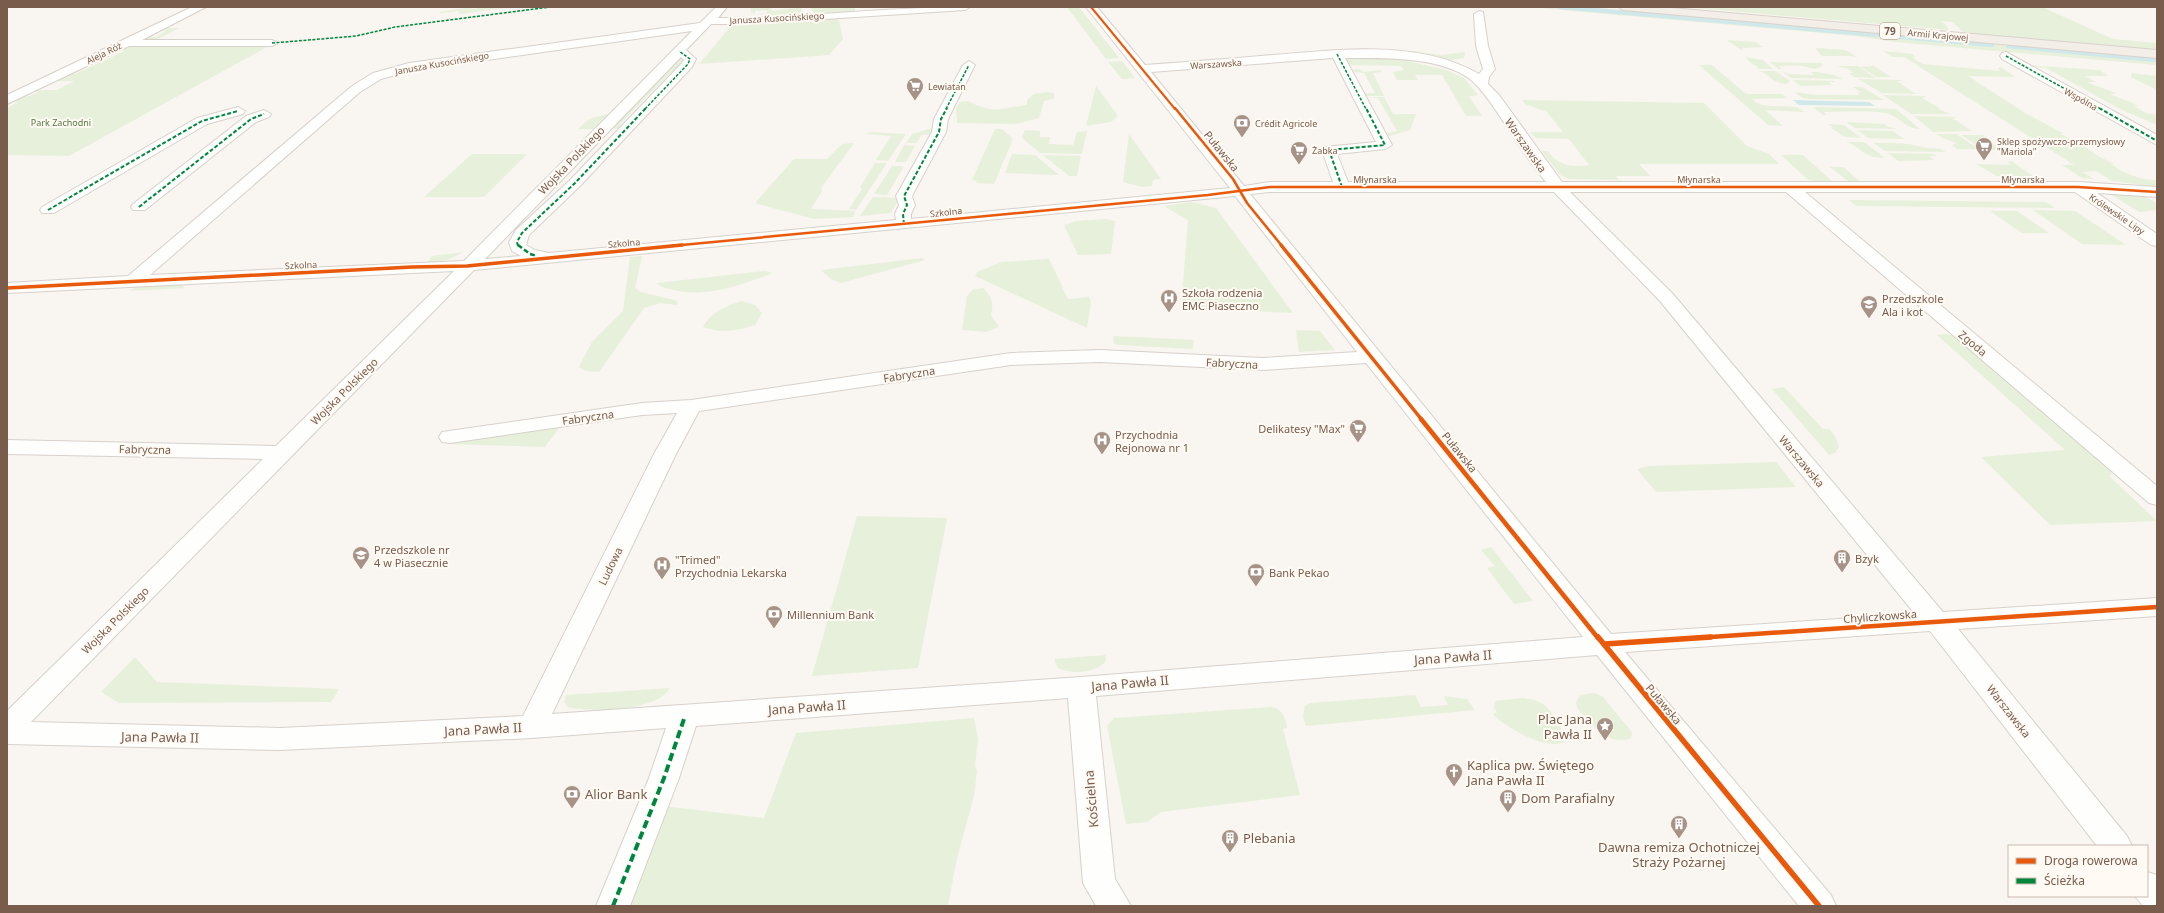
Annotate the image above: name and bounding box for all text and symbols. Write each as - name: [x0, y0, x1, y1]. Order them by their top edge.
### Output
- street label: Janusza Kusocińskiego: [728, 9, 825, 27]
- road number: 79: [1880, 23, 1900, 39]
- street label: Armii Krajowej: [1907, 26, 1969, 44]
- street label: Aleja Róż: [84, 39, 124, 67]
- street label: Janusza Kusocińskiego: [393, 48, 490, 78]
- street label: Warszawska: [1190, 56, 1242, 72]
- supermarket icon: Lewiatan: [905, 76, 925, 101]
- place label: Lewiatan: [928, 80, 966, 93]
- street label: Wspólna: [2062, 84, 2100, 114]
- bank icon: Crédit Agricole: [1232, 113, 1252, 138]
- street label: Warszawska: [1502, 115, 1550, 175]
- park label: Park Zachodni: [31, 116, 91, 129]
- place label: Crédit Agricole: [1255, 117, 1317, 130]
- street label: Wojska Polskiego: [535, 122, 608, 197]
- street label: Puławska: [1201, 127, 1243, 175]
- place label: Sklep spożywczo-przemysłowy "Mariola": [1997, 135, 2126, 158]
- supermarket icon: Sklep spożywczo-przemysłowy "Mariola": [1974, 136, 1994, 161]
- supermarket icon: Żabka: [1289, 140, 1309, 165]
- place label: Żabka: [1312, 144, 1338, 157]
- street label: Młynarska: [1353, 173, 1397, 186]
- street label: Młynarska: [1677, 173, 1721, 186]
- street label: Młynarska: [2001, 173, 2045, 186]
- street label: Królewskie Lipy: [2087, 191, 2148, 238]
- street label: Szkolna: [929, 204, 963, 220]
- street label: Szkolna: [607, 235, 641, 251]
- street label: Szkolna: [285, 258, 317, 272]
- place label: Szkoła rodzenia EMC Piaseczno: [1182, 285, 1263, 313]
- hospital icon: Szkoła rodzenia EMC Piaseczno: [1159, 288, 1179, 313]
- place label: Przedszkole Ala i kot: [1882, 291, 1943, 319]
- school or university icon: Przedszkole Ala i kot: [1859, 294, 1879, 319]
- street label: Zgoda: [1956, 327, 1990, 359]
- street label: Wojska Polskiego: [307, 354, 381, 428]
- street label: Fabryczna: [1206, 354, 1258, 372]
- street label: Fabryczna: [882, 363, 936, 385]
- street label: Fabryczna: [561, 406, 615, 428]
- supermarket icon: Delikatesy "Max": [1348, 418, 1368, 443]
- place label: Delikatesy "Max": [1258, 421, 1345, 436]
- place label: Przychodnia Rejonowa nr 1: [1115, 427, 1189, 455]
- street label: Puławska: [1439, 428, 1481, 476]
- hospital icon: Przychodnia Rejonowa nr 1: [1092, 430, 1112, 455]
- street label: Warszawska: [1776, 432, 1828, 490]
- street label: Fabryczna: [119, 441, 171, 457]
- place label: Przedszkole nr 4 w Piasecznie: [374, 542, 450, 570]
- street label: Ludowa: [594, 544, 626, 588]
- school or university icon: Przedszkole nr 4 w Piasecznie: [351, 545, 371, 570]
- building icon: Bzyk: [1832, 548, 1852, 573]
- place label: Bzyk: [1855, 551, 1879, 566]
- place label: "Trimed" Przychodnia Lekarska: [675, 552, 787, 580]
- hospital icon: "Trimed" Przychodnia Lekarska: [652, 555, 672, 580]
- bank icon: Bank Pekao: [1246, 562, 1266, 587]
- place label: Bank Pekao: [1269, 565, 1330, 580]
- street label: Wojska Polskiego: [78, 583, 152, 657]
- bank icon: Millennium Bank: [764, 604, 784, 629]
- street label: Chyliczkowska: [1843, 606, 1917, 626]
- place label: Millennium Bank: [787, 607, 874, 622]
- street label: Jana Pawła II: [1412, 645, 1492, 669]
- street label: Jana Pawła II: [1088, 671, 1170, 696]
- street label: Puławska: [1643, 681, 1685, 727]
- street label: Warszawska: [1984, 681, 2034, 741]
- street label: Jana Pawła II: [766, 695, 846, 719]
- place label: Plac Jana Pawła II: [1538, 710, 1592, 743]
- place icon: Plac Jana Pawła II: [1595, 716, 1615, 741]
- street label: Jana Pawła II: [442, 718, 522, 740]
- street label: Jana Pawła II: [119, 727, 199, 747]
- place label: Kaplica pw. Świętego Jana Pawła II: [1465, 756, 1594, 789]
- church icon: Kaplica pw. Świętego Jana Pawła II: [1444, 762, 1464, 787]
- street label: Kościelna: [1080, 769, 1102, 829]
- bank icon: Alior Bank: [562, 784, 582, 809]
- place label: Alior Bank: [585, 785, 647, 803]
- building icon: Dom Parafialny: [1498, 788, 1518, 813]
- place label: Dom Parafialny: [1521, 789, 1615, 807]
- building icon: Dawna remiza Ochotniczej Straży Pożarnej: [1669, 814, 1689, 839]
- building icon: Plebania: [1220, 828, 1240, 853]
- place label: Plebania: [1243, 829, 1296, 847]
- place label: Dawna remiza Ochotniczej Straży Pożarnej: [1598, 838, 1760, 871]
- legend: [2008, 845, 2148, 897]
- text: Droga rowerowa: [2044, 852, 2138, 869]
- text: Ścieżka: [2044, 872, 2085, 889]

